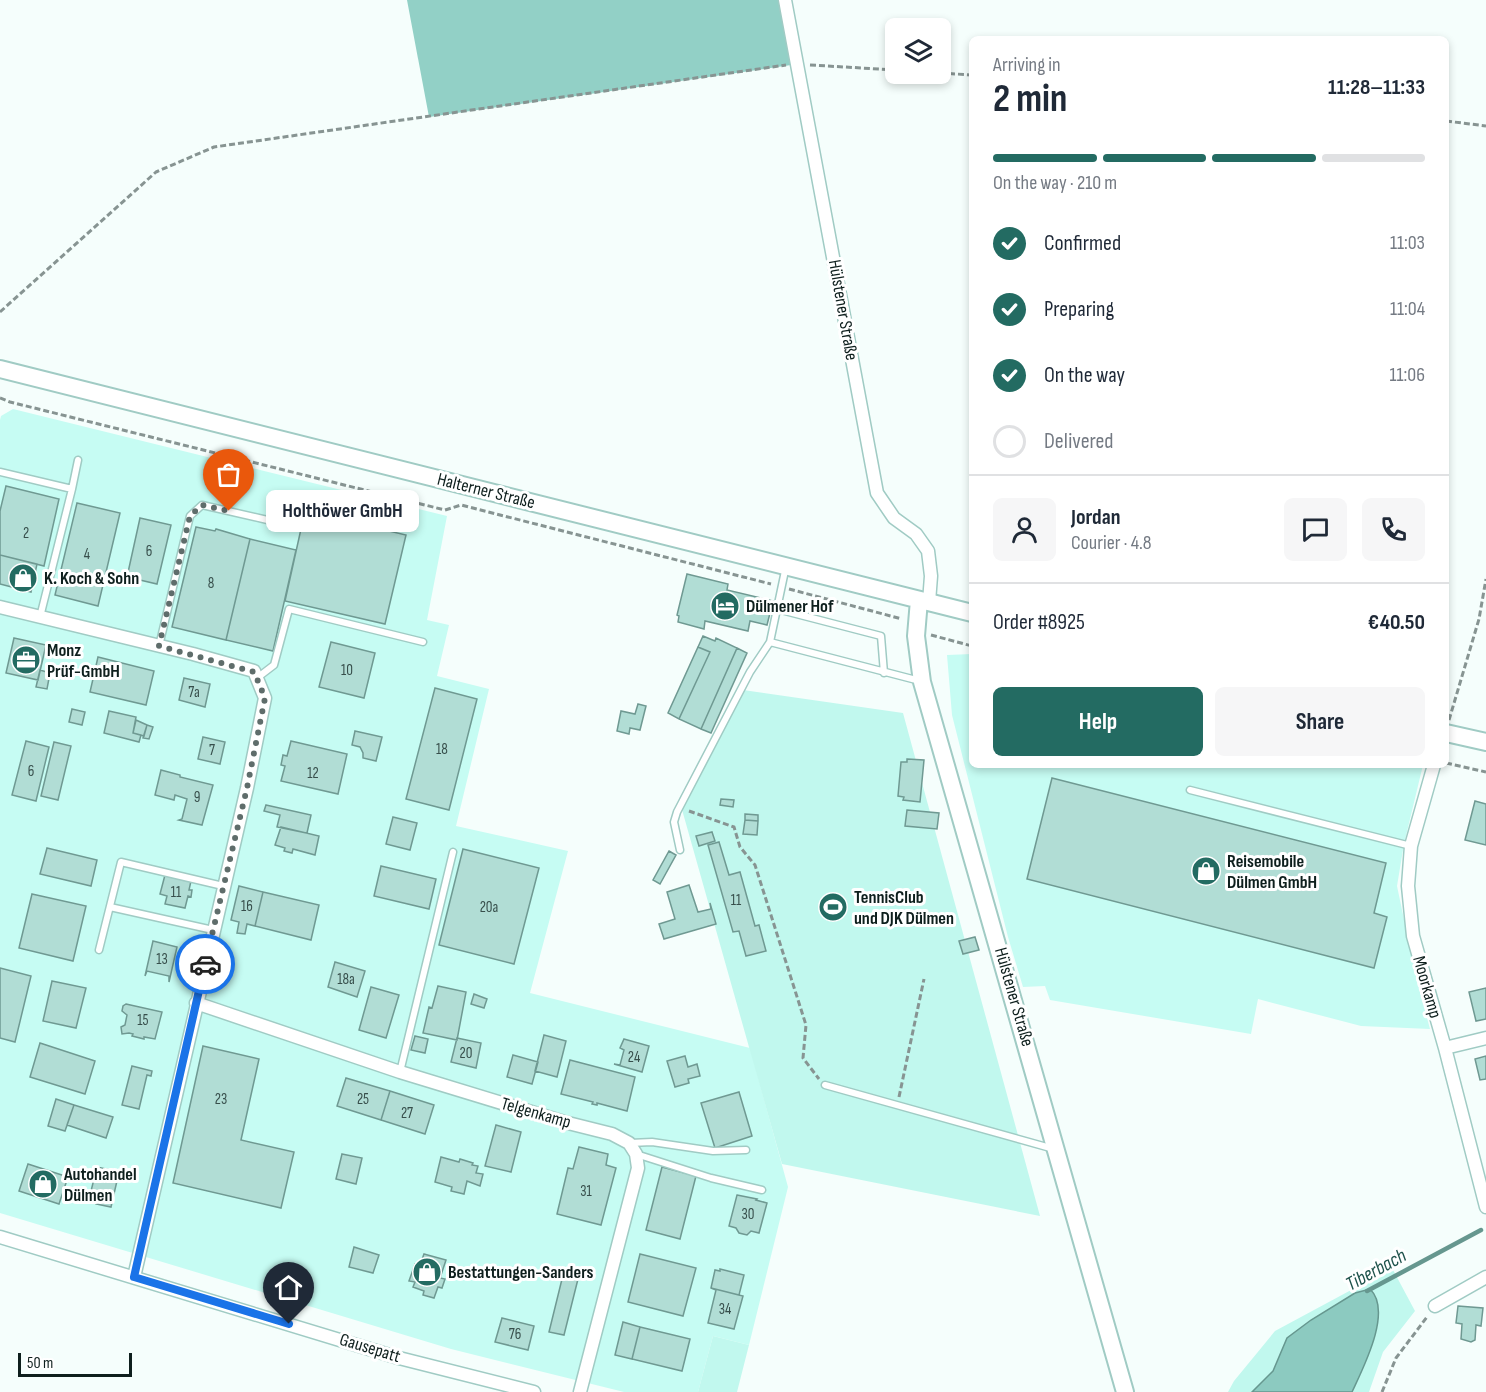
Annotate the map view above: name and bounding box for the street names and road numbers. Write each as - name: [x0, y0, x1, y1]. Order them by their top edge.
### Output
- street label: Hülstener Straße: [824, 258, 862, 362]
- street label: Halterner Straße: [435, 469, 537, 513]
- street label: Hülstener Straße: [990, 945, 1038, 1049]
- street label: Moorkamp: [1408, 954, 1446, 1020]
- street label: Telgenkamp: [499, 1093, 573, 1133]
- street label: Gausepatt: [337, 1329, 403, 1367]

